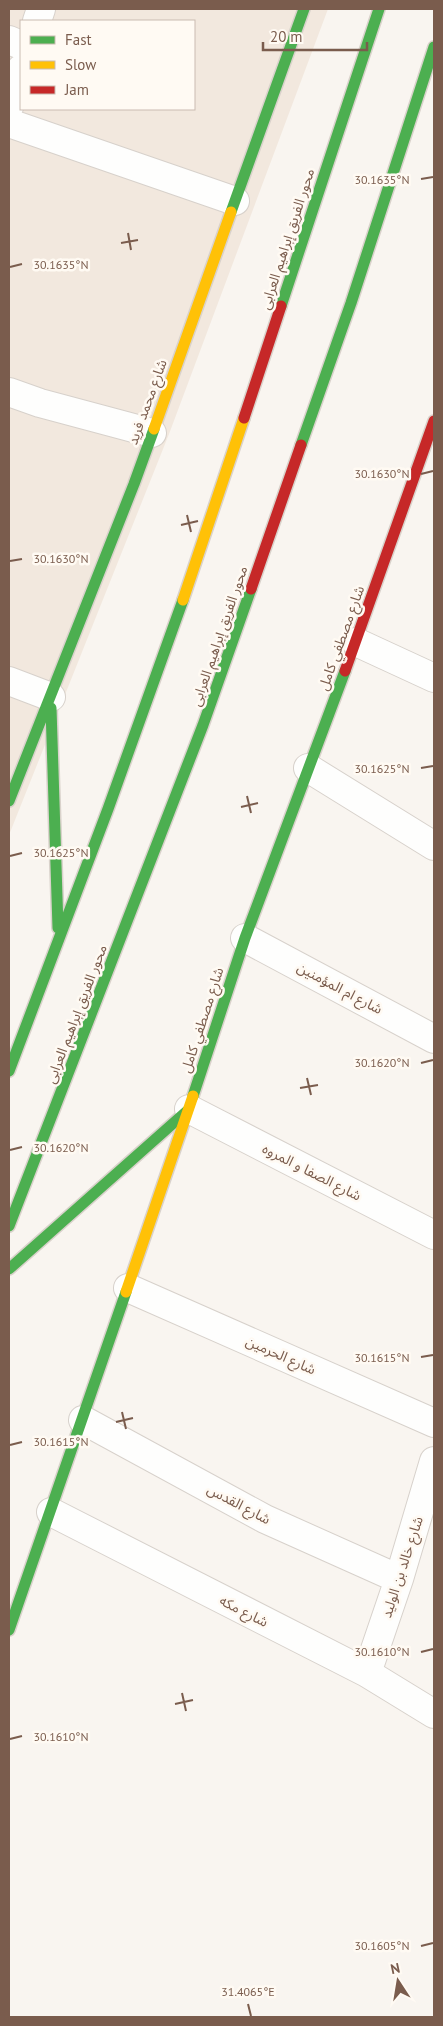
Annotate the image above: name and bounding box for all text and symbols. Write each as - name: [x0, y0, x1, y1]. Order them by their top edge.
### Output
- legend: [20, 20, 195, 110]
- scale bar: [263, 20, 367, 52]
- text: 20 m: [270, 27, 303, 46]
- text: Fast: [65, 30, 92, 49]
- text: Slow: [65, 55, 96, 74]
- text: Jam: [64, 80, 89, 99]
- street label: محور الفريق إبراهيم العرابى: [256, 166, 320, 312]
- text: 30.1635°N: [355, 172, 409, 187]
- text: 30.1635°N: [34, 257, 88, 272]
- street label: شارع محمد فريد: [123, 357, 173, 448]
- text: 30.1630°N: [355, 466, 409, 481]
- text: 30.1630°N: [34, 551, 88, 566]
- street label: محور الفريق إبراهيم العرابى: [187, 563, 253, 709]
- street label: شارع مصطفي كامل: [314, 583, 370, 694]
- text: 30.1625°N: [355, 761, 409, 776]
- text: 30.1625°N: [34, 845, 88, 860]
- street label: محور الفريق إبراهيم العرابى: [41, 942, 113, 1087]
- street label: شارع ام المؤمنين: [293, 958, 386, 1020]
- street label: شارع مصطفي كامل: [176, 965, 230, 1076]
- text: 30.1620°N: [355, 1055, 409, 1070]
- street label: شارع الصفا و المروه: [259, 1139, 364, 1206]
- text: 30.1620°N: [34, 1140, 88, 1155]
- street label: شارع الحرمين: [242, 1332, 319, 1380]
- text: 30.1615°N: [355, 1350, 409, 1365]
- text: 30.1615°N: [34, 1434, 88, 1449]
- street label: شارع القدس: [203, 1480, 274, 1530]
- street label: شارع خالد بن الوليد: [377, 1514, 429, 1621]
- street label: شارع مكه: [216, 1591, 271, 1633]
- text: 30.1610°N: [355, 1644, 409, 1659]
- text: 30.1610°N: [34, 1729, 88, 1744]
- text: 30.1605°N: [355, 1938, 409, 1953]
- north arrow: [373, 1956, 423, 2006]
- text: N: [389, 1959, 402, 1978]
- text: 31.4065°E: [221, 1984, 275, 1999]

